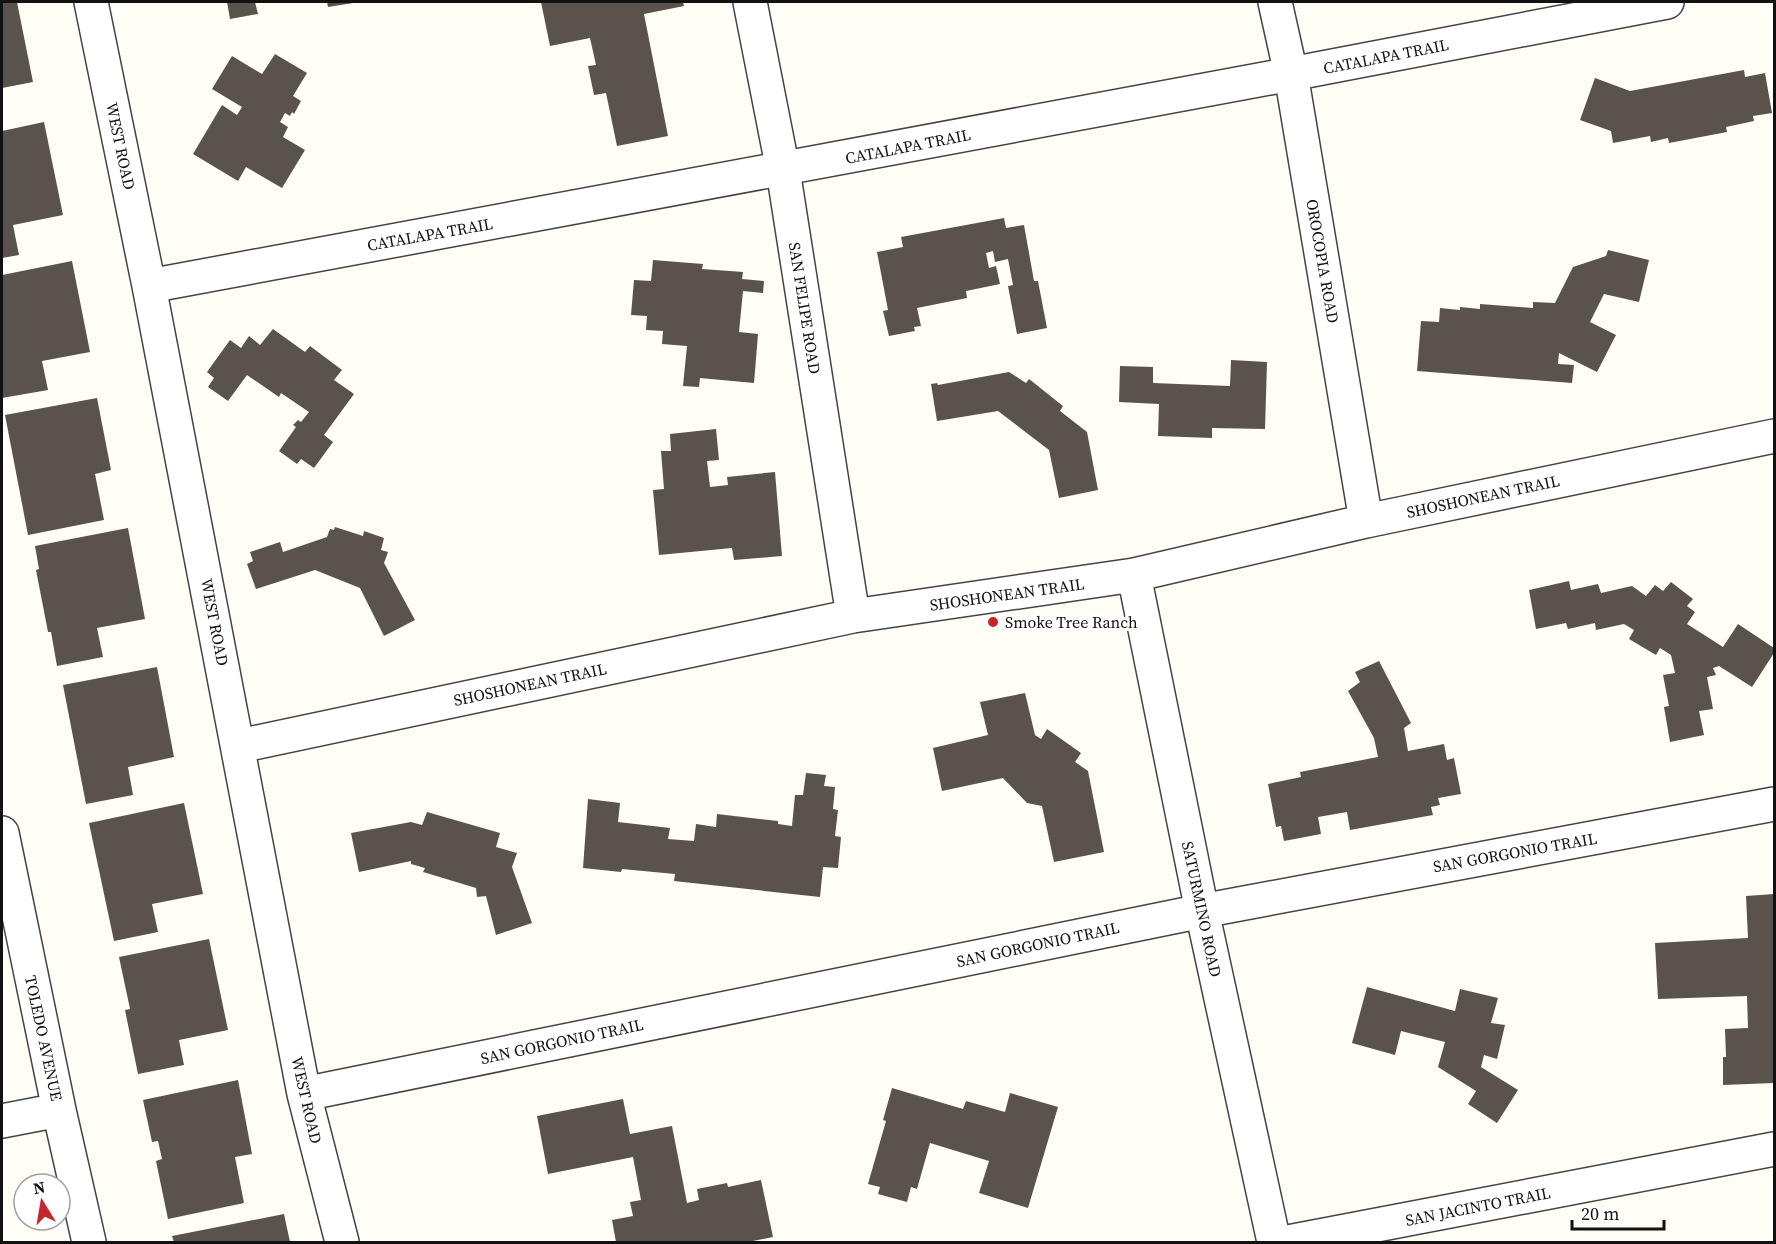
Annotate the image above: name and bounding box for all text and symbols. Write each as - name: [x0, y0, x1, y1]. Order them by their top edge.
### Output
- street label: CATALAPA TRAIL: [1321, 33, 1451, 79]
- street label: WEST ROAD: [101, 100, 141, 192]
- street label: CATALAPA TRAIL: [843, 123, 973, 169]
- street label: OROCOPIA ROAD: [1301, 197, 1345, 325]
- street label: CATALAPA TRAIL: [365, 212, 495, 256]
- street label: SAN FELIPE ROAD: [784, 241, 826, 375]
- street label: SHOSHONEAN TRAIL: [1404, 469, 1562, 523]
- street label: SHOSHONEAN TRAIL: [928, 572, 1086, 616]
- street label: WEST ROAD: [196, 576, 234, 668]
- place label: Smoke Tree Ranch: [1005, 611, 1138, 633]
- marker: Smoke Tree Ranch: [986, 615, 1000, 629]
- street label: SHOSHONEAN TRAIL: [451, 657, 609, 711]
- street label: SAN GORGONIO TRAIL: [1431, 827, 1599, 877]
- street label: SATURMINO ROAD: [1177, 839, 1227, 979]
- street label: SAN GORGONIO TRAIL: [955, 916, 1121, 972]
- street label: TOLEDO AVENUE: [20, 973, 68, 1103]
- street label: SAN GORGONIO TRAIL: [479, 1013, 645, 1069]
- street label: WEST ROAD: [286, 1054, 328, 1146]
- north arrow: [12, 1172, 72, 1232]
- text: N: [31, 1175, 47, 1199]
- street label: SAN JACINTO TRAIL: [1404, 1181, 1552, 1231]
- scale bar: [1572, 1193, 1664, 1231]
- text: 20 m: [1581, 1201, 1619, 1226]

